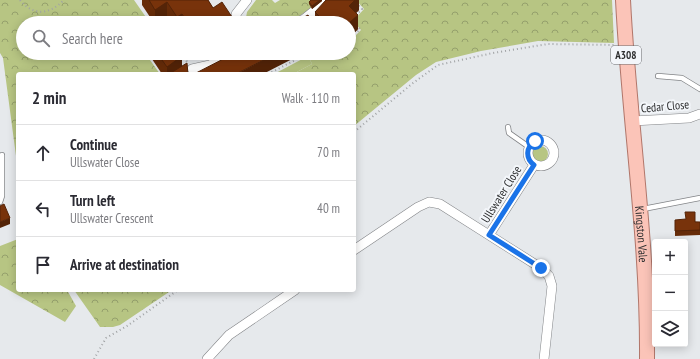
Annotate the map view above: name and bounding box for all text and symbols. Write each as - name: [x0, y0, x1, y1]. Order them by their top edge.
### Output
- search box: [16, 16, 356, 60]
- icon: search: [30, 27, 52, 49]
- text: Search here: [62, 29, 123, 48]
- road number: A308: [611, 46, 641, 64]
- text: 2 min: [32, 87, 66, 109]
- text: Walk · 110 m: [282, 90, 340, 107]
- street label: Cedar Close: [640, 96, 690, 116]
- route start: [526, 132, 544, 150]
- text: Continue: [70, 135, 117, 154]
- icon: ahead: [32, 142, 54, 164]
- text: 70 m: [317, 144, 340, 161]
- text: Ullswater Close: [70, 154, 140, 171]
- street label: Ullswater Close: [478, 163, 524, 225]
- text: Turn left: [70, 191, 115, 210]
- icon: left: [32, 198, 54, 220]
- text: 40 m: [317, 200, 340, 217]
- street label: Kingston Vale: [632, 205, 652, 263]
- text: Ullswater Crescent: [70, 210, 153, 227]
- map controls: [652, 239, 688, 347]
- button: +: [652, 239, 688, 275]
- icon: arrive: [32, 254, 54, 276]
- text: Arrive at destination: [70, 255, 179, 274]
- route end: [532, 259, 550, 277]
- button: −: [652, 275, 688, 311]
- button: layers: [652, 311, 688, 347]

